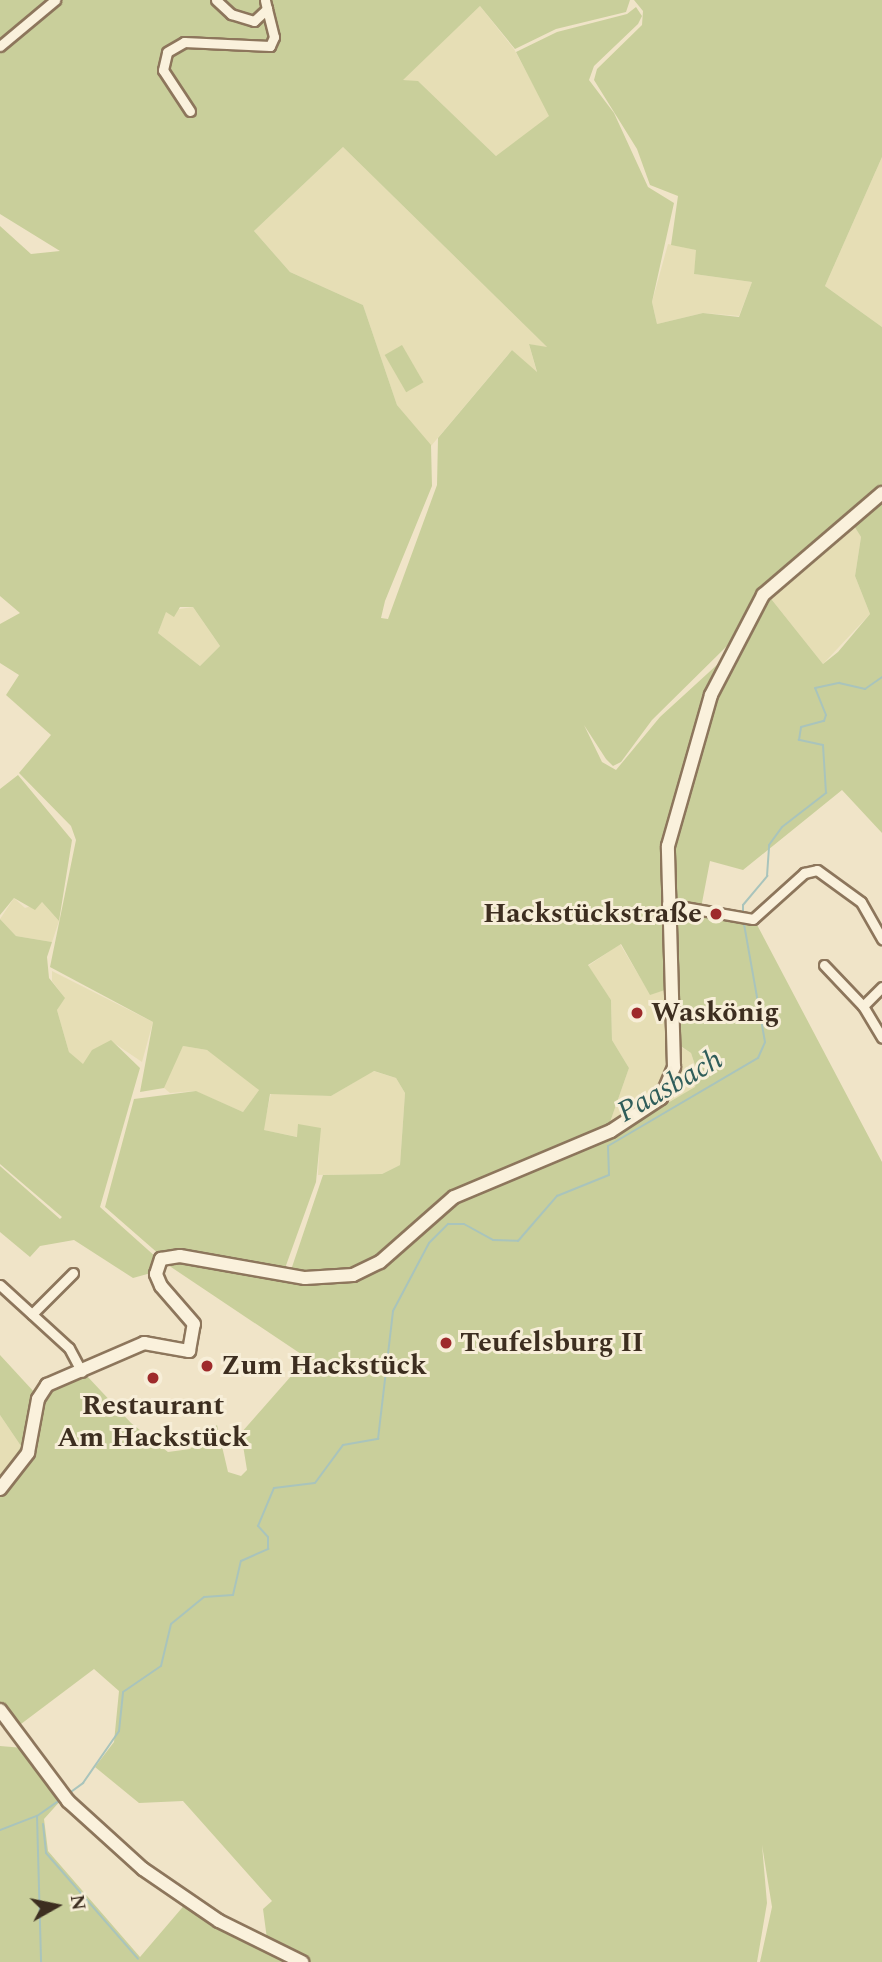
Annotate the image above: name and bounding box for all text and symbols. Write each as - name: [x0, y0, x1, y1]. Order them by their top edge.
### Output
- place label: Hackstückstraße: [483, 897, 702, 931]
- marker: Hackstückstraße: [708, 906, 724, 922]
- place label: Waskönig: [651, 996, 779, 1030]
- marker: Waskönig: [629, 1005, 645, 1021]
- water label: Paasbach: [611, 1041, 729, 1131]
- place label: Teufelsburg II: [460, 1326, 644, 1360]
- marker: Teufelsburg II: [438, 1335, 454, 1351]
- place label: Zum Hackstück: [221, 1349, 427, 1383]
- marker: Zum Hackstück: [199, 1358, 215, 1374]
- marker: Restaurant Am Hackstück: [145, 1370, 161, 1386]
- place label: Restaurant Am Hackstück: [57, 1389, 249, 1455]
- north arrow: [21, 1871, 91, 1941]
- text: N: [62, 1893, 93, 1913]

